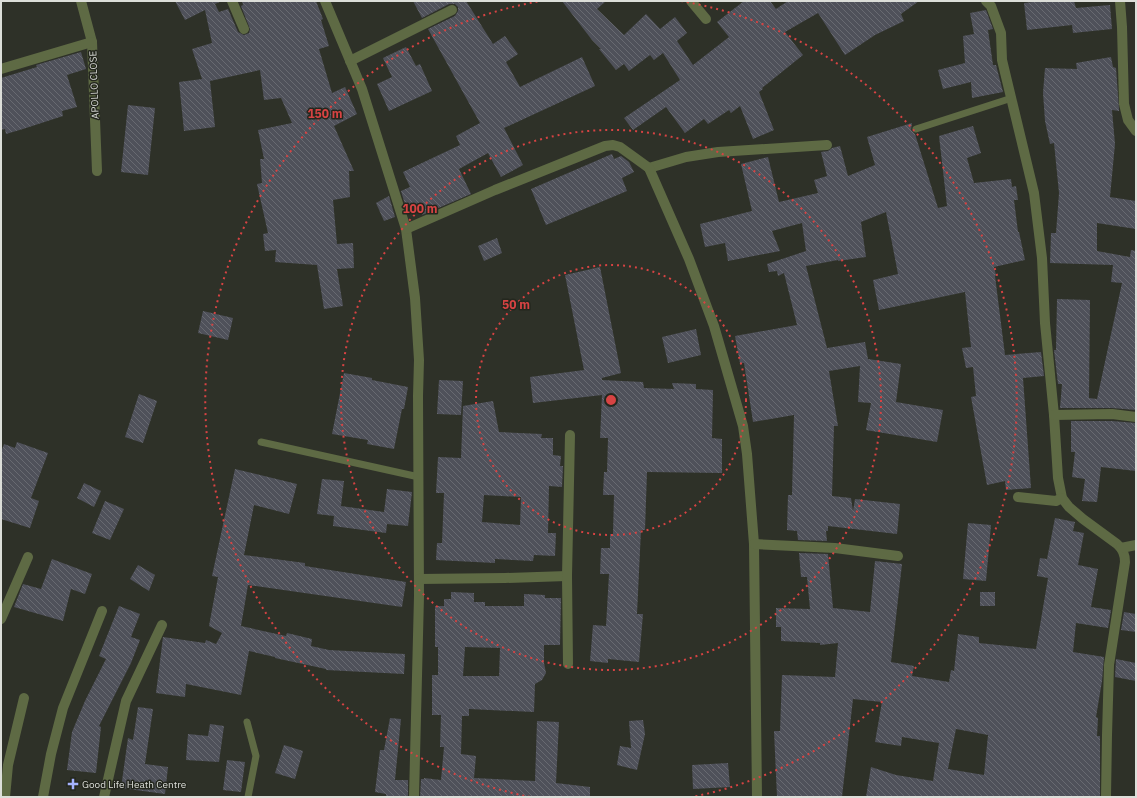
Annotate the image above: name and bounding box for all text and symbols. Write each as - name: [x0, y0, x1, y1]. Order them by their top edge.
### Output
- street label: APOLLO CLOSE: [86, 50, 102, 119]
- text: 150 m: [307, 106, 343, 121]
- text: 100 m: [402, 201, 438, 216]
- text: 50 m: [502, 297, 530, 312]
- centre of rings: [604, 393, 618, 407]
- marker: Good Life Heath Centre: [67, 778, 79, 790]
- place label: Good Life Heath Centre: [82, 778, 187, 791]

